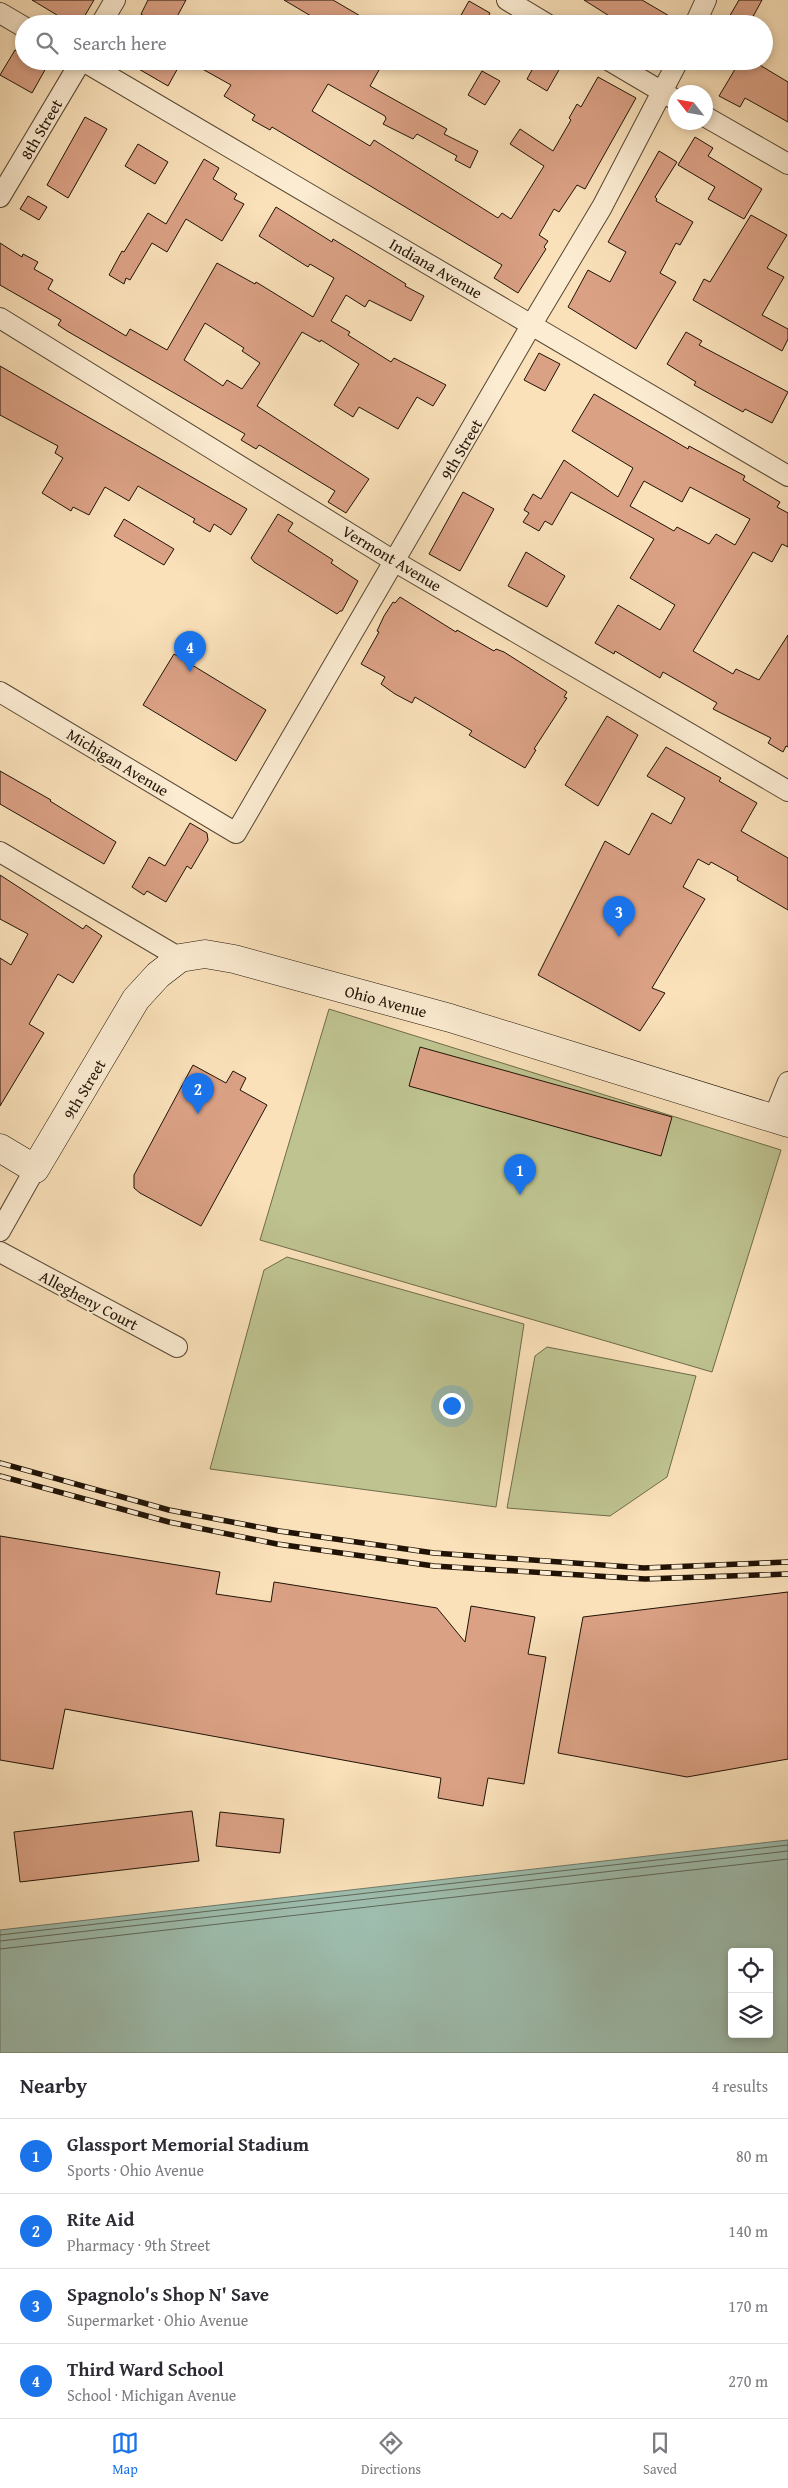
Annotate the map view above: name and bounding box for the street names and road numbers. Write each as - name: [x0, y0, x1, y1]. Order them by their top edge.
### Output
- street label: 8th Street: [14, 94, 68, 164]
- street label: Indiana Avenue: [385, 232, 487, 304]
- street label: 9th Street: [434, 414, 488, 484]
- street label: Vermont Avenue: [338, 519, 446, 597]
- street label: Michigan Avenue: [62, 722, 174, 802]
- street label: Ohio Avenue: [342, 979, 430, 1023]
- street label: 9th Street: [57, 1054, 112, 1124]
- street label: Allegheny Court: [35, 1264, 143, 1336]

